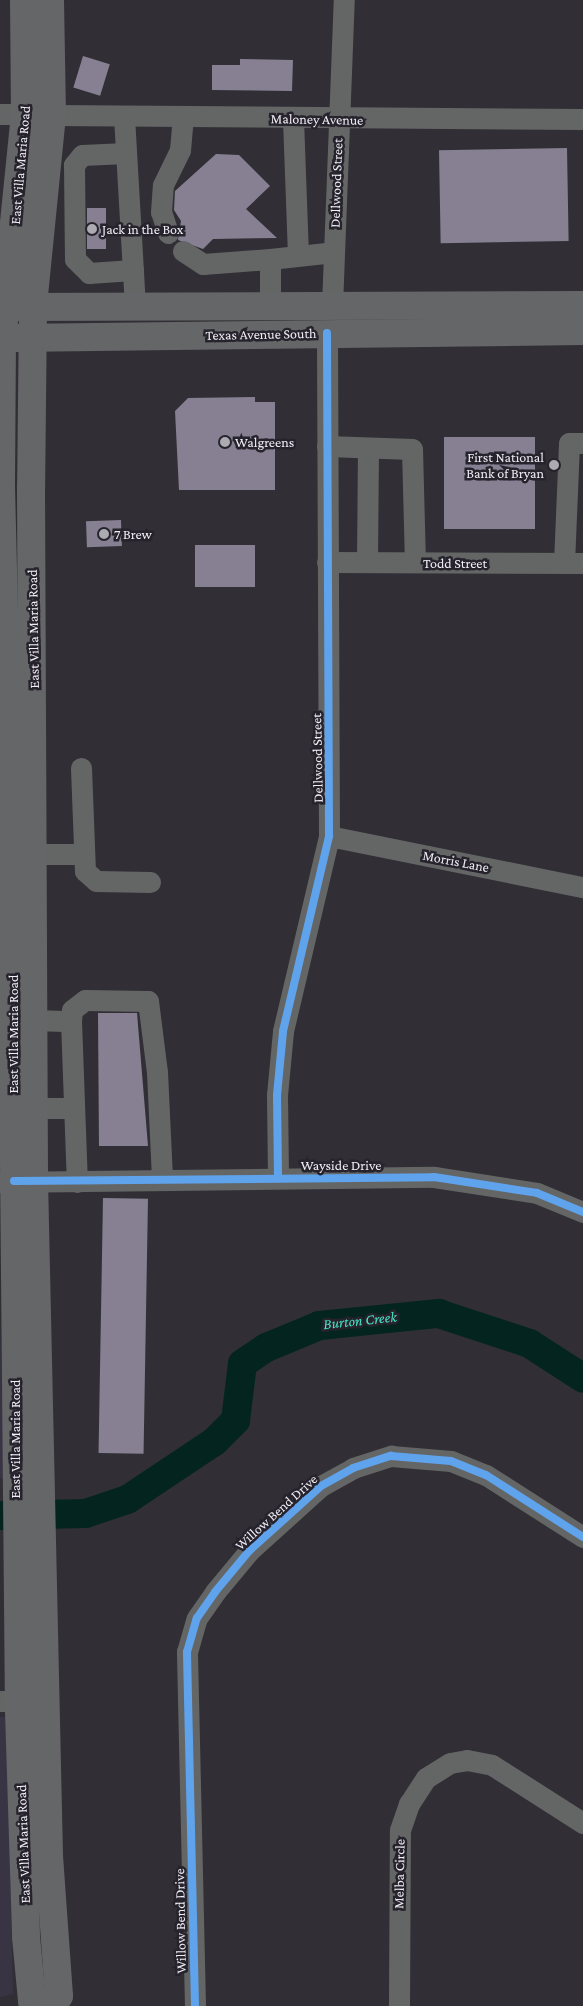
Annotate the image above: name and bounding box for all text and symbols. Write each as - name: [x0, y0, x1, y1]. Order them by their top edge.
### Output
- street label: East Villa Maria Road: [6, 105, 34, 225]
- street label: Maloney Avenue: [271, 110, 363, 128]
- street label: Dellwood Street: [326, 138, 346, 228]
- place label: Jack in the Box: [102, 221, 183, 237]
- marker: Jack in the Box: [86, 223, 98, 235]
- street label: Texas Avenue South: [205, 325, 317, 343]
- place label: Walgreens: [235, 434, 294, 450]
- marker: Walgreens: [219, 436, 231, 448]
- place label: First National Bank of Bryan: [466, 449, 544, 482]
- marker: First National Bank of Bryan: [548, 459, 560, 471]
- place label: 7 Brew: [114, 526, 152, 542]
- marker: 7 Brew: [98, 528, 110, 540]
- street label: Todd Street: [423, 555, 487, 571]
- street label: East Villa Maria Road: [24, 569, 42, 689]
- street label: Dellwood Street: [308, 713, 326, 803]
- street label: Morris Lane: [421, 846, 491, 876]
- street label: East Villa Maria Road: [5, 975, 21, 1093]
- street label: Wayside Drive: [301, 1157, 381, 1173]
- water label: Burton Creek: [322, 1308, 398, 1334]
- street label: East Villa Maria Road: [7, 1380, 23, 1498]
- street label: Willow Bend Drive: [231, 1471, 321, 1553]
- street label: East Villa Maria Road: [13, 1784, 33, 1904]
- street label: Melba Circle: [390, 1839, 408, 1909]
- street label: Willow Bend Drive: [171, 1868, 189, 1974]

